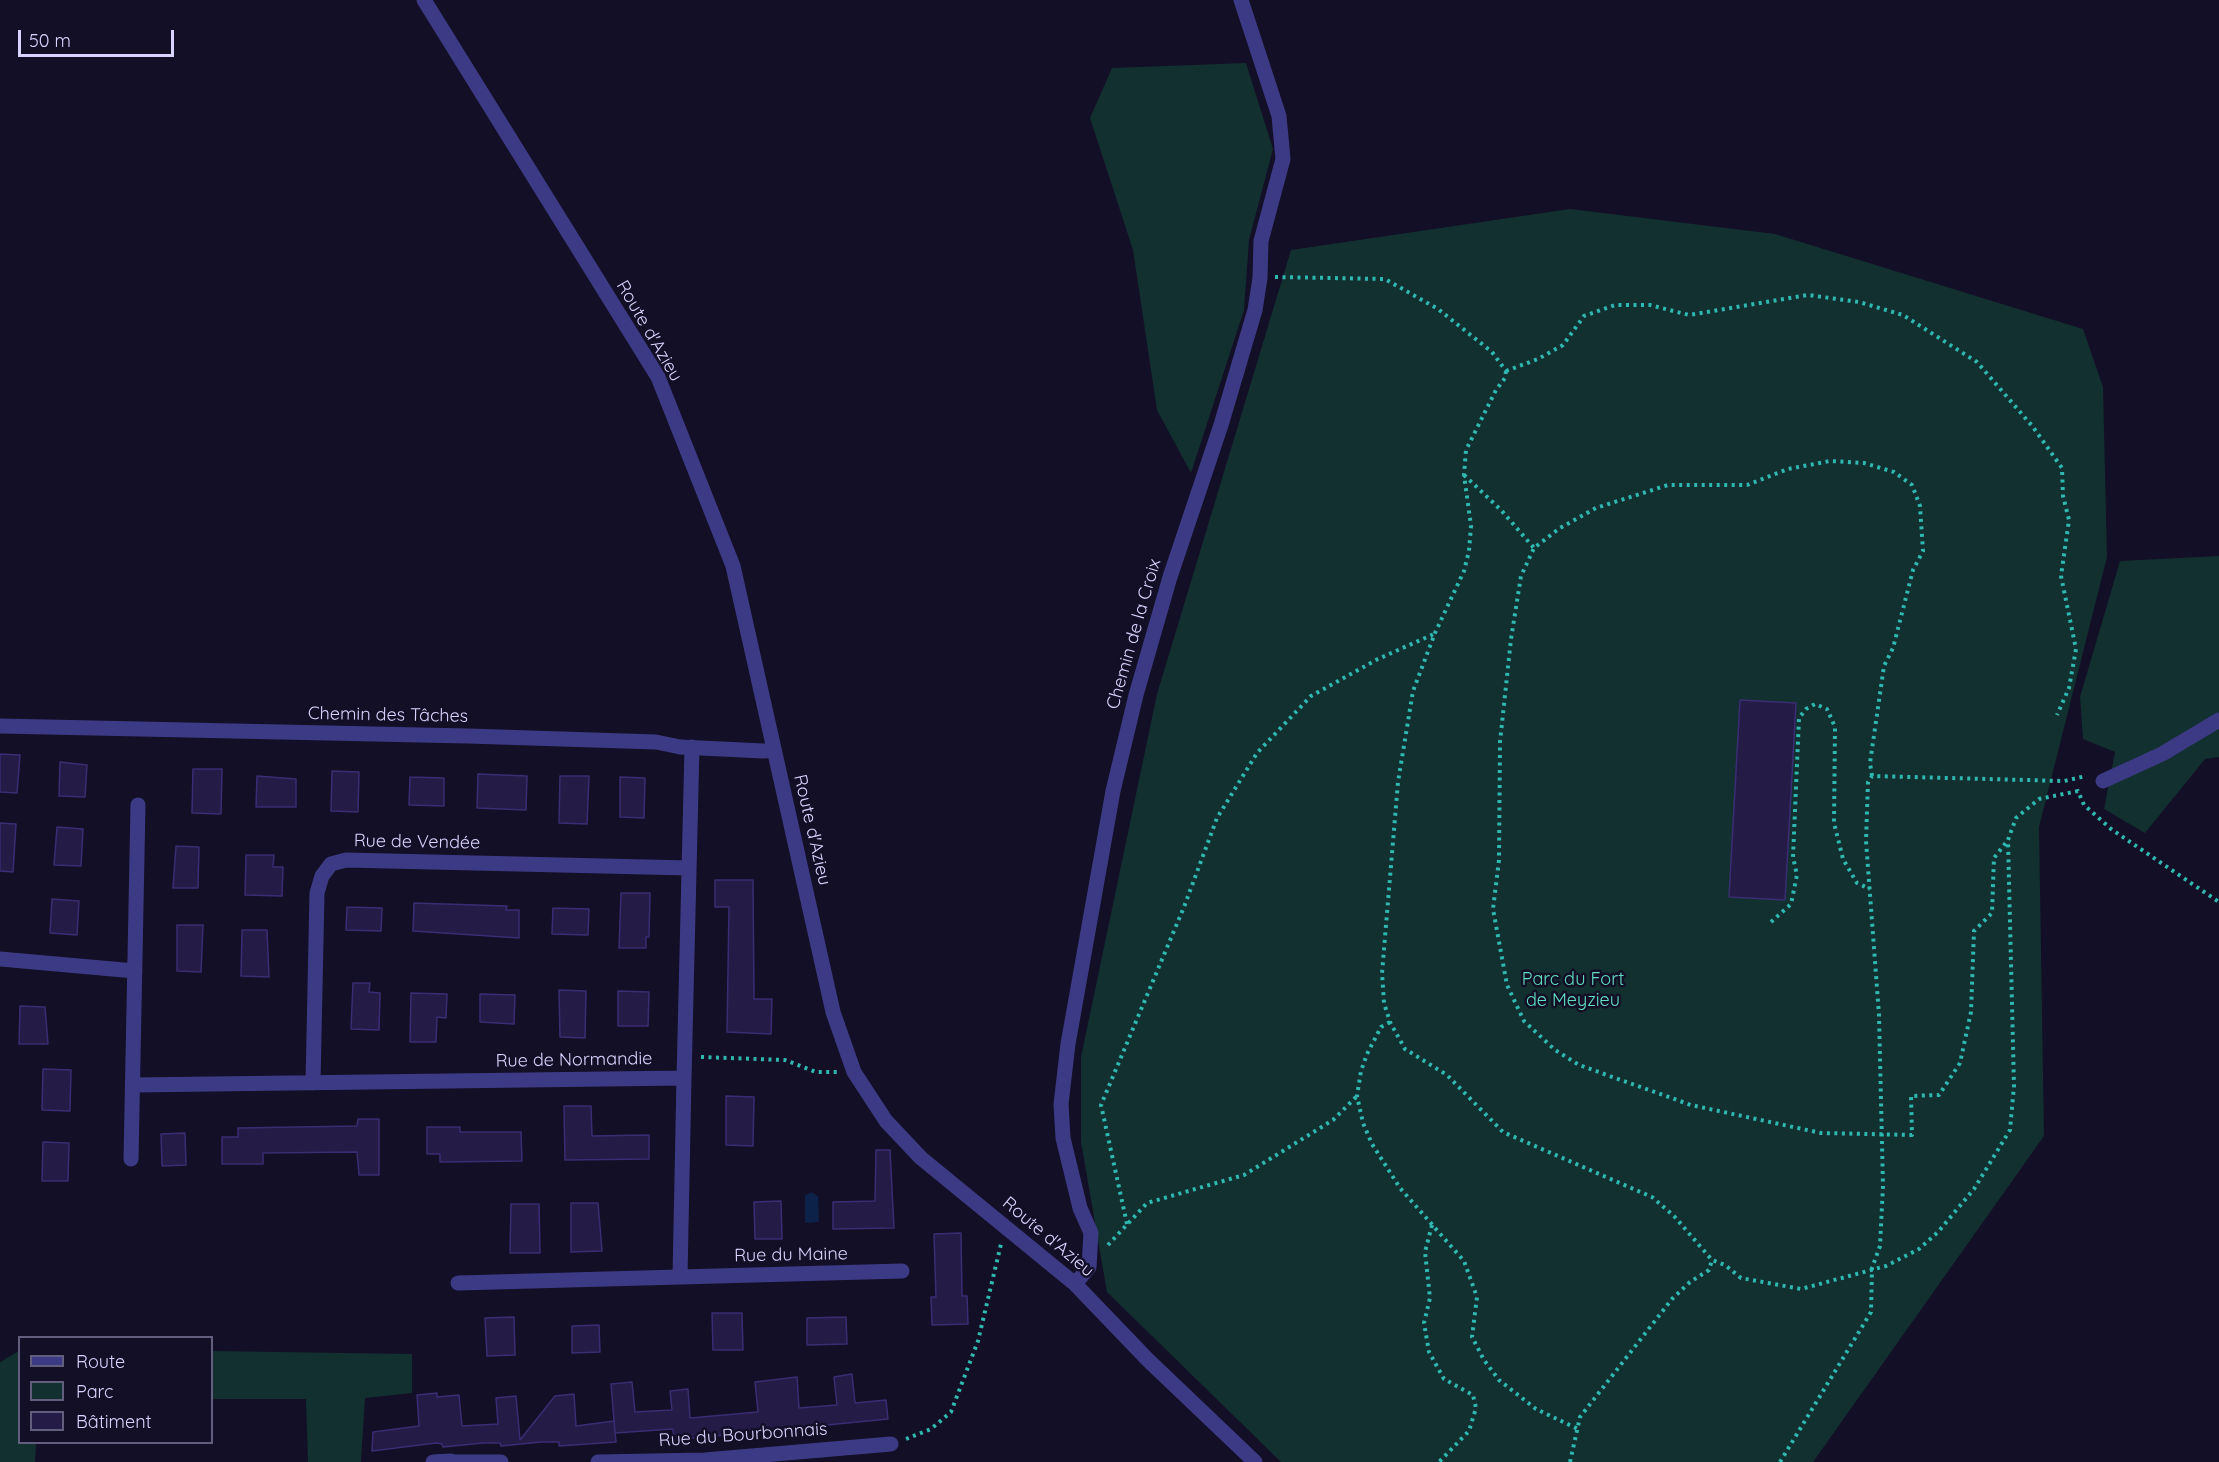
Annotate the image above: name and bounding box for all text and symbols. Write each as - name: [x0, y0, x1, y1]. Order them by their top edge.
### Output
- scale bar: [21, 18, 177, 56]
- text: 50 m: [29, 29, 71, 52]
- street label: Route d'Azieu: [611, 277, 687, 385]
- street label: Chemin de la Croix: [1102, 556, 1166, 712]
- street label: Chemin des Tâches: [308, 703, 468, 727]
- street label: Route d'Azieu: [789, 772, 835, 888]
- street label: Rue de Vendée: [354, 830, 480, 854]
- park label: Parc du Fort de Meyzieu: [1522, 969, 1624, 1012]
- street label: Rue de Normandie: [495, 1048, 653, 1072]
- street label: Route d'Azieu: [998, 1192, 1098, 1282]
- street label: Rue du Maine: [734, 1243, 848, 1267]
- legend: [18, 1336, 213, 1444]
- text: Route: [76, 1350, 125, 1373]
- text: Parc: [76, 1380, 113, 1403]
- text: Bâtiment: [76, 1410, 152, 1433]
- street label: Rue du Bourbonnais: [658, 1418, 828, 1452]

